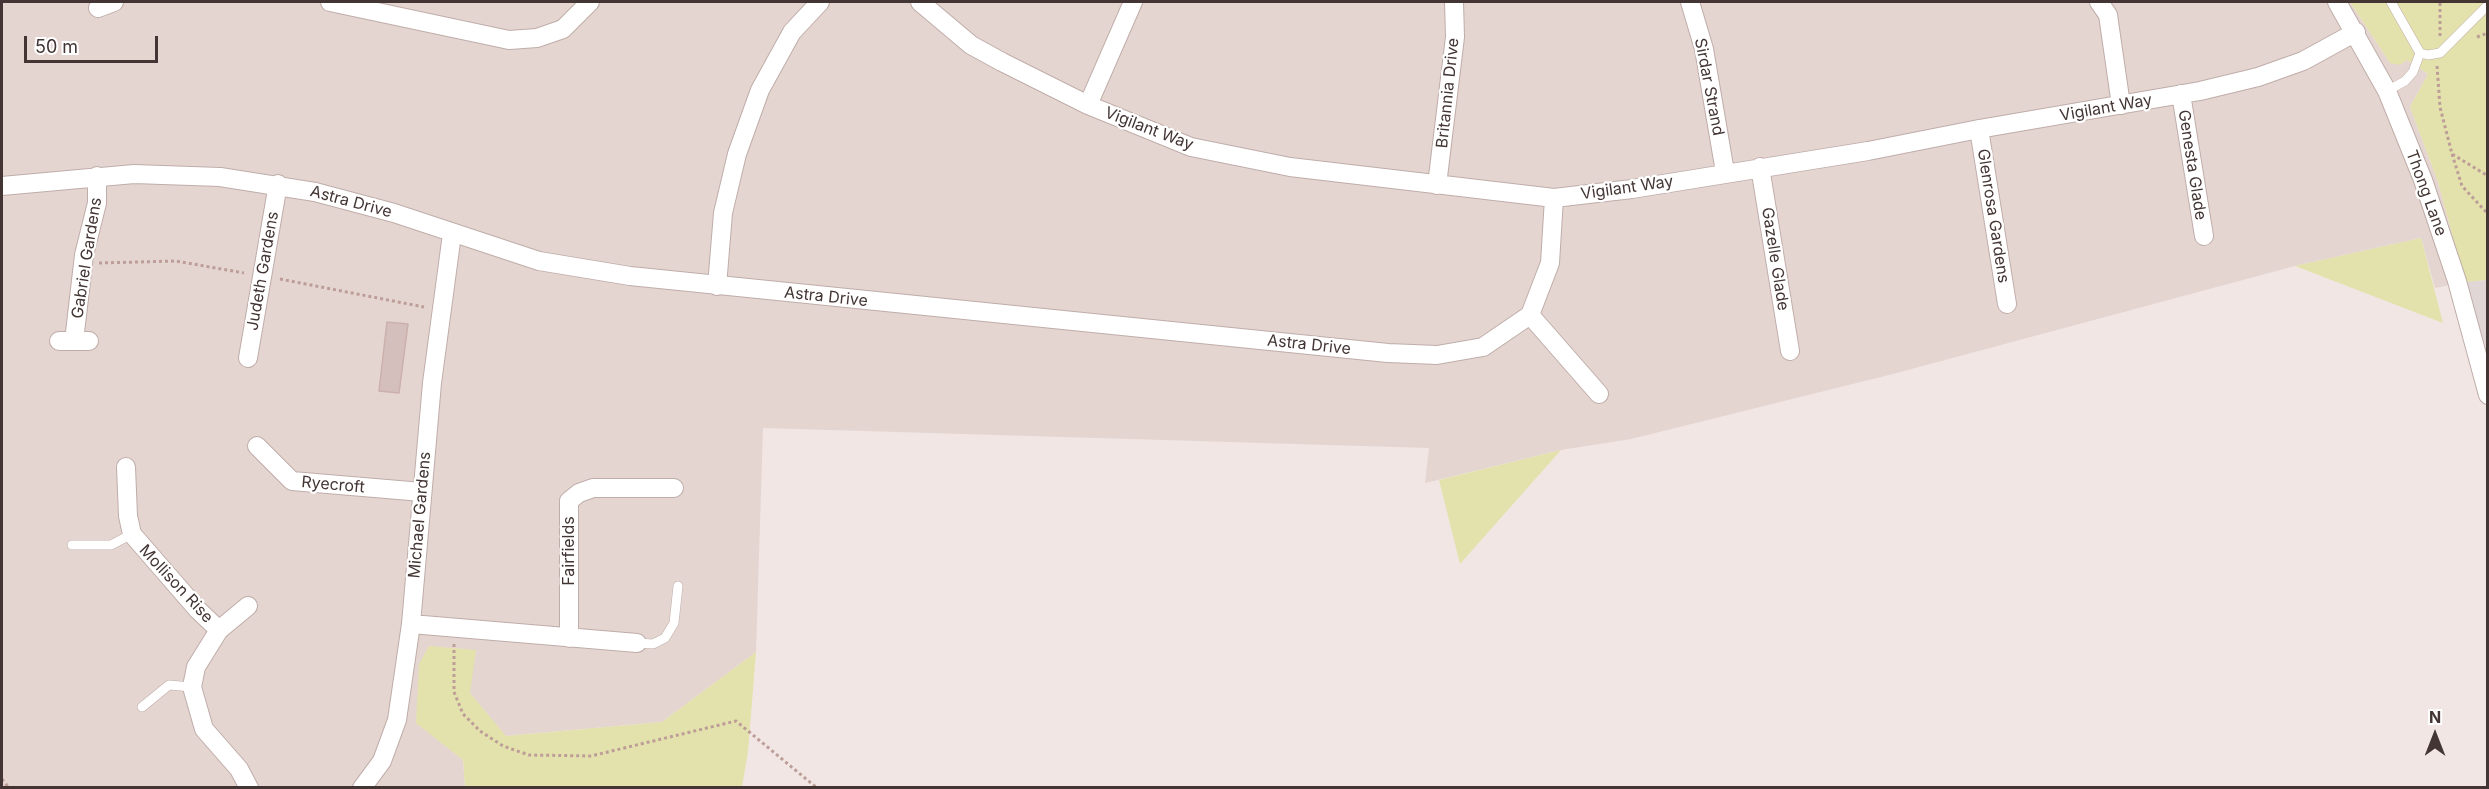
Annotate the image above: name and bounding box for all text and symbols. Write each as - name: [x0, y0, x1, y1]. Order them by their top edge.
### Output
- scale bar: [27, 24, 160, 62]
- text: 50 m: [35, 36, 78, 57]
- street label: Britannia Drive: [1433, 37, 1463, 149]
- street label: Sirdar Strand: [1690, 37, 1728, 137]
- street label: Vigilant Way: [2058, 90, 2154, 126]
- street label: Vigilant Way: [1102, 103, 1196, 155]
- street label: Genesta Glade: [2174, 109, 2210, 221]
- street label: Thong Lane: [2402, 147, 2450, 239]
- street label: Glenrosa Gardens: [1973, 148, 2013, 284]
- street label: Vigilant Way: [1579, 172, 1675, 204]
- street label: Astra Drive: [308, 182, 394, 222]
- street label: Gabriel Gardens: [68, 196, 106, 320]
- street label: Gazelle Glade: [1757, 206, 1793, 312]
- street label: Judeth Gardens: [243, 210, 283, 332]
- street label: Astra Drive: [783, 283, 869, 311]
- street label: Astra Drive: [1266, 331, 1352, 359]
- street label: Michael Gardens: [405, 451, 435, 579]
- street label: Ryecroft: [301, 473, 365, 497]
- street label: Fairfields: [559, 516, 579, 586]
- street label: Mollison Rise: [135, 541, 217, 627]
- north arrow: [2405, 705, 2465, 765]
- text: N: [2429, 707, 2441, 727]

